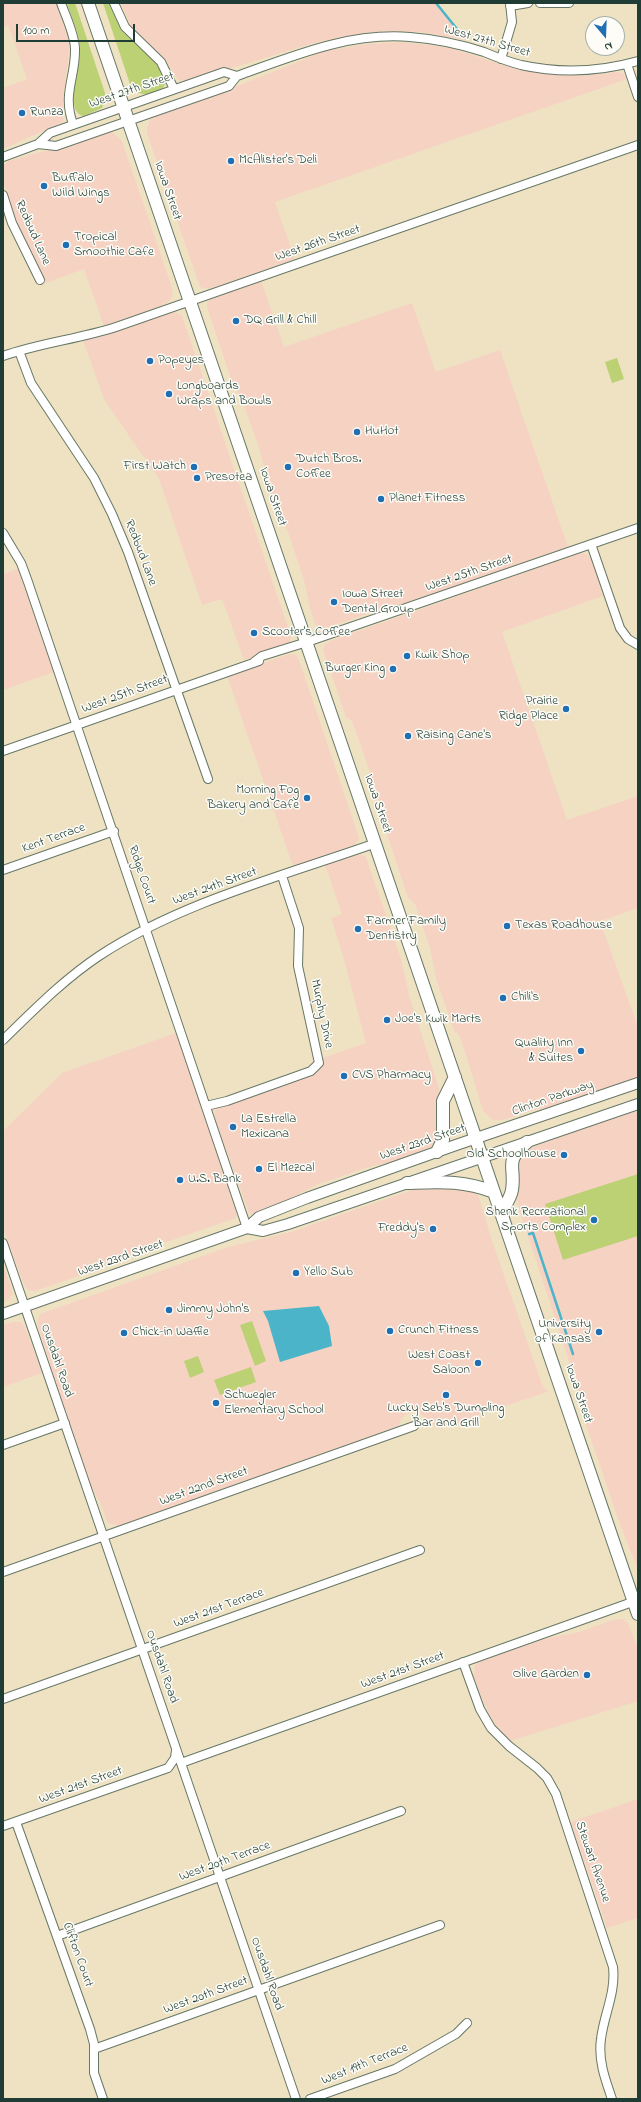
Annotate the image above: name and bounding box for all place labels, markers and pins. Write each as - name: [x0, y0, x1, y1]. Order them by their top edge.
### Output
- place label: Runza: [30, 105, 63, 121]
- marker: Runza: [17, 108, 27, 118]
- place label: McAlister's Deli: [239, 153, 317, 169]
- marker: McAlister's Deli: [226, 156, 236, 166]
- place label: Buffalo Wild Wings: [52, 171, 110, 202]
- marker: Buffalo Wild Wings: [39, 181, 49, 191]
- place label: Tropical Smoothie Cafe: [74, 230, 154, 261]
- marker: Tropical Smoothie Cafe: [61, 240, 71, 250]
- place label: DQ Grill & Chill: [244, 313, 317, 329]
- marker: DQ Grill & Chill: [231, 316, 241, 326]
- place label: Popeyes: [158, 353, 204, 369]
- marker: Popeyes: [145, 356, 155, 366]
- place label: Longboards Wraps and Bowls: [177, 379, 272, 410]
- marker: Longboards Wraps and Bowls: [164, 389, 174, 399]
- place label: HuHot: [365, 424, 399, 440]
- marker: HuHot: [352, 427, 362, 437]
- place label: Dutch Bros. Coffee: [296, 452, 361, 483]
- place label: First Watch: [124, 459, 186, 475]
- marker: First Watch: [189, 462, 199, 472]
- marker: Dutch Bros. Coffee: [283, 462, 293, 472]
- place label: Presotea: [205, 470, 252, 486]
- marker: Presotea: [192, 473, 202, 483]
- place label: Planet Fitness: [389, 491, 465, 507]
- marker: Planet Fitness: [376, 494, 386, 504]
- place label: Iowa Street Dental Group: [342, 587, 414, 618]
- marker: Iowa Street Dental Group: [329, 597, 339, 607]
- place label: Scooter's Coffee: [262, 625, 350, 641]
- marker: Scooter's Coffee: [249, 628, 259, 638]
- place label: Kwik Shop: [415, 648, 469, 664]
- marker: Kwik Shop: [402, 651, 412, 661]
- place label: Burger King: [325, 661, 385, 677]
- marker: Burger King: [388, 664, 398, 674]
- place label: Prairie Ridge Place: [499, 694, 558, 725]
- marker: Prairie Ridge Place: [561, 704, 571, 714]
- place label: Raising Cane's: [416, 728, 491, 744]
- marker: Raising Cane's: [403, 731, 413, 741]
- place label: Morning Fog Bakery and Cafe: [207, 783, 299, 814]
- marker: Morning Fog Bakery and Cafe: [302, 793, 312, 803]
- place label: Farmer Family Dentistry: [366, 914, 446, 945]
- place label: Texas Roadhouse: [515, 918, 612, 934]
- marker: Texas Roadhouse: [502, 921, 512, 931]
- marker: Farmer Family Dentistry: [353, 924, 363, 934]
- place label: Chili's: [511, 990, 539, 1006]
- marker: Chili's: [498, 993, 508, 1003]
- place label: Joe's Kwik Marts: [395, 1012, 481, 1028]
- marker: Joe's Kwik Marts: [382, 1015, 392, 1025]
- place label: Quality Inn & Suites: [515, 1036, 573, 1067]
- marker: Quality Inn & Suites: [576, 1046, 586, 1056]
- place label: CVS Pharmacy: [352, 1068, 431, 1084]
- marker: CVS Pharmacy: [339, 1071, 349, 1081]
- place label: La Estrella Mexicana: [241, 1112, 296, 1143]
- marker: La Estrella Mexicana: [228, 1122, 238, 1132]
- place label: Old Schoolhouse: [466, 1147, 556, 1163]
- marker: Old Schoolhouse: [559, 1150, 569, 1160]
- place label: El Mezcal: [267, 1161, 314, 1177]
- marker: El Mezcal: [254, 1164, 264, 1174]
- place label: U.S. Bank: [188, 1172, 241, 1188]
- marker: U.S. Bank: [175, 1175, 185, 1185]
- place label: Shenk Recreational Sports Complex: [486, 1205, 586, 1236]
- marker: Shenk Recreational Sports Complex: [589, 1215, 599, 1225]
- place label: Freddy's: [378, 1221, 425, 1237]
- marker: Freddy's: [428, 1224, 438, 1234]
- place label: Yello Sub: [304, 1265, 353, 1281]
- marker: Yello Sub: [291, 1268, 301, 1278]
- place label: Jimmy John's: [177, 1302, 250, 1318]
- marker: Jimmy John's: [164, 1305, 174, 1315]
- place label: University of Kansas: [535, 1317, 591, 1348]
- place label: Crunch Fitness: [398, 1323, 479, 1339]
- place label: Chick-in Waffle: [132, 1325, 209, 1341]
- marker: Crunch Fitness: [385, 1326, 395, 1336]
- marker: University of Kansas: [594, 1327, 604, 1337]
- marker: Chick-in Waffle: [119, 1328, 129, 1338]
- place label: West Coast Saloon: [408, 1348, 470, 1379]
- marker: West Coast Saloon: [473, 1358, 483, 1368]
- place label: Schwegler Elementary School: [224, 1388, 324, 1419]
- marker: Lucky Seb's Dumpling Bar and Grill: [441, 1390, 451, 1400]
- marker: Schwegler Elementary School: [211, 1398, 221, 1408]
- place label: Lucky Seb's Dumpling Bar and Grill: [388, 1401, 504, 1432]
- place label: Olive Garden: [513, 1667, 579, 1683]
- marker: Olive Garden: [582, 1670, 592, 1680]

